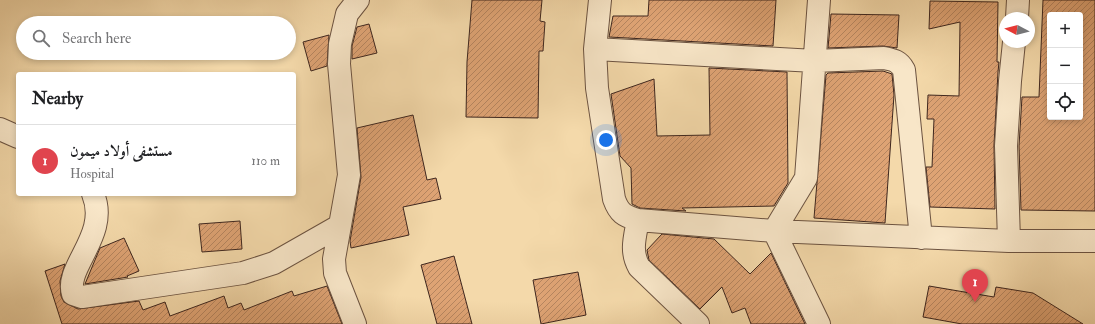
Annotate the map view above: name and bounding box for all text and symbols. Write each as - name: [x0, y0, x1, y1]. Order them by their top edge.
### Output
- north arrow: [999, 12, 1035, 48]
- map controls: [1047, 12, 1083, 120]
- button: +: [1047, 12, 1083, 48]
- search box: [16, 16, 296, 60]
- icon: search: [30, 27, 52, 49]
- text: Search here: [62, 29, 131, 48]
- button: −: [1047, 48, 1083, 84]
- button: locate: [1047, 84, 1083, 120]
- text: Nearby: [32, 88, 83, 109]
- your location: [596, 130, 616, 150]
- text: مستشفى أولاد ميمون: [70, 142, 172, 161]
- text: 1: [43, 153, 47, 169]
- text: 110 m: [251, 153, 280, 169]
- text: Hospital: [70, 166, 114, 182]
- pin: 1: [962, 269, 988, 302]

